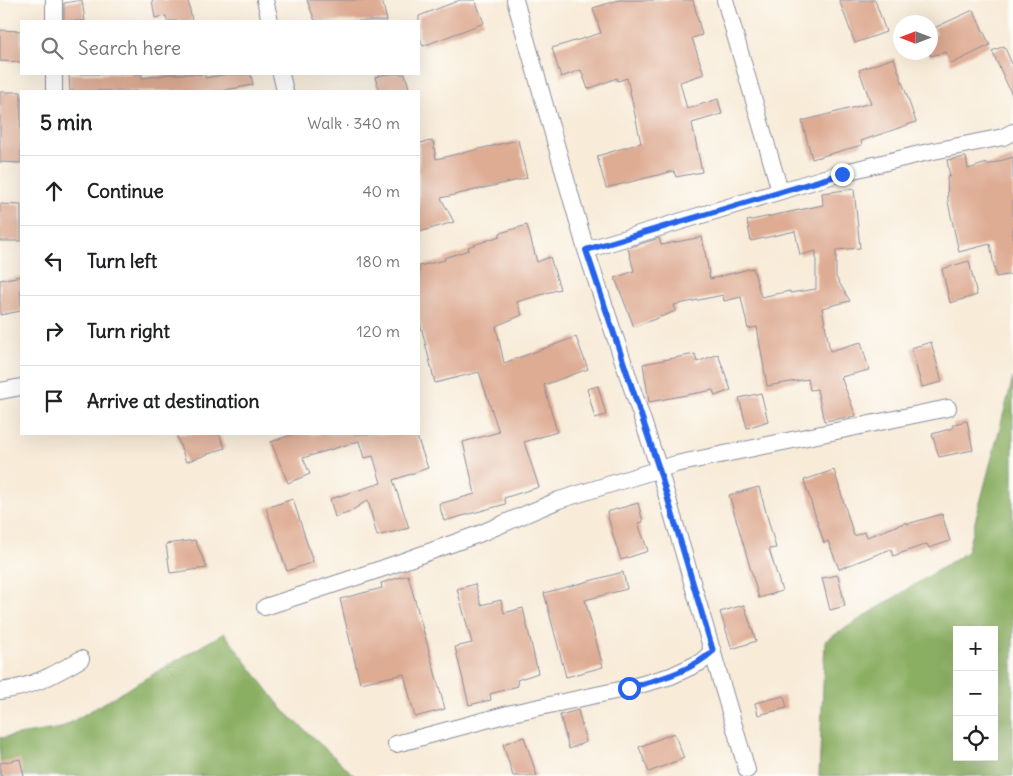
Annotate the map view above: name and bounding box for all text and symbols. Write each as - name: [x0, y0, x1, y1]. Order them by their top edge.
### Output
- north arrow: [893, 15, 938, 60]
- search box: [20, 20, 420, 75]
- icon: search: [38, 34, 66, 62]
- text: Search here: [78, 36, 181, 60]
- text: 5 min: [40, 109, 92, 136]
- text: Walk · 340 m: [307, 113, 400, 133]
- route end: [831, 163, 854, 186]
- icon: ahead: [40, 177, 68, 205]
- text: Continue: [87, 179, 164, 203]
- text: 40 m: [362, 181, 400, 201]
- icon: left: [40, 247, 68, 275]
- text: Turn left: [87, 249, 157, 273]
- text: 180 m: [356, 251, 400, 271]
- icon: right: [40, 317, 68, 345]
- text: Turn right: [87, 319, 170, 343]
- text: 120 m: [357, 321, 400, 341]
- icon: arrive: [40, 387, 68, 415]
- text: Arrive at destination: [87, 389, 260, 413]
- map controls: [953, 626, 998, 761]
- button: +: [953, 626, 998, 671]
- button: −: [953, 671, 998, 716]
- route start: [618, 677, 641, 700]
- button: locate: [953, 716, 998, 761]

